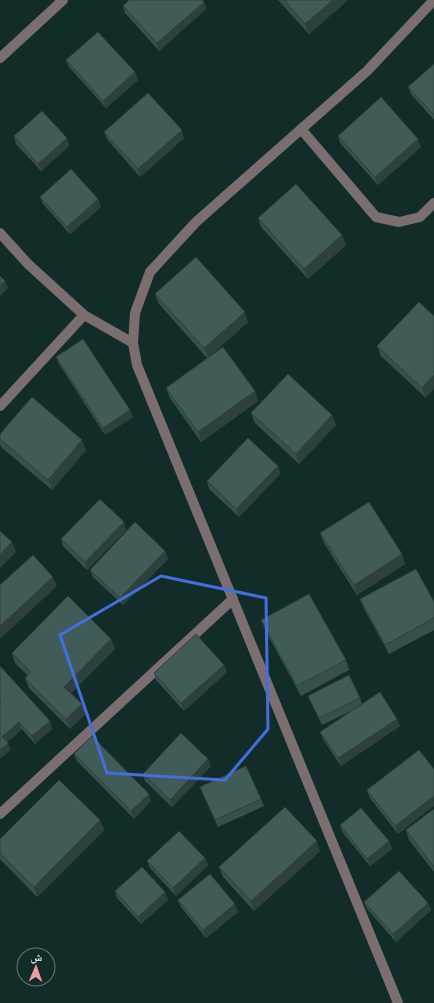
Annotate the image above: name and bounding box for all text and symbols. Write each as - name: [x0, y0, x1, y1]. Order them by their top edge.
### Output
- north arrow: [16, 947, 56, 987]
- text: ش: [30, 951, 43, 965]

